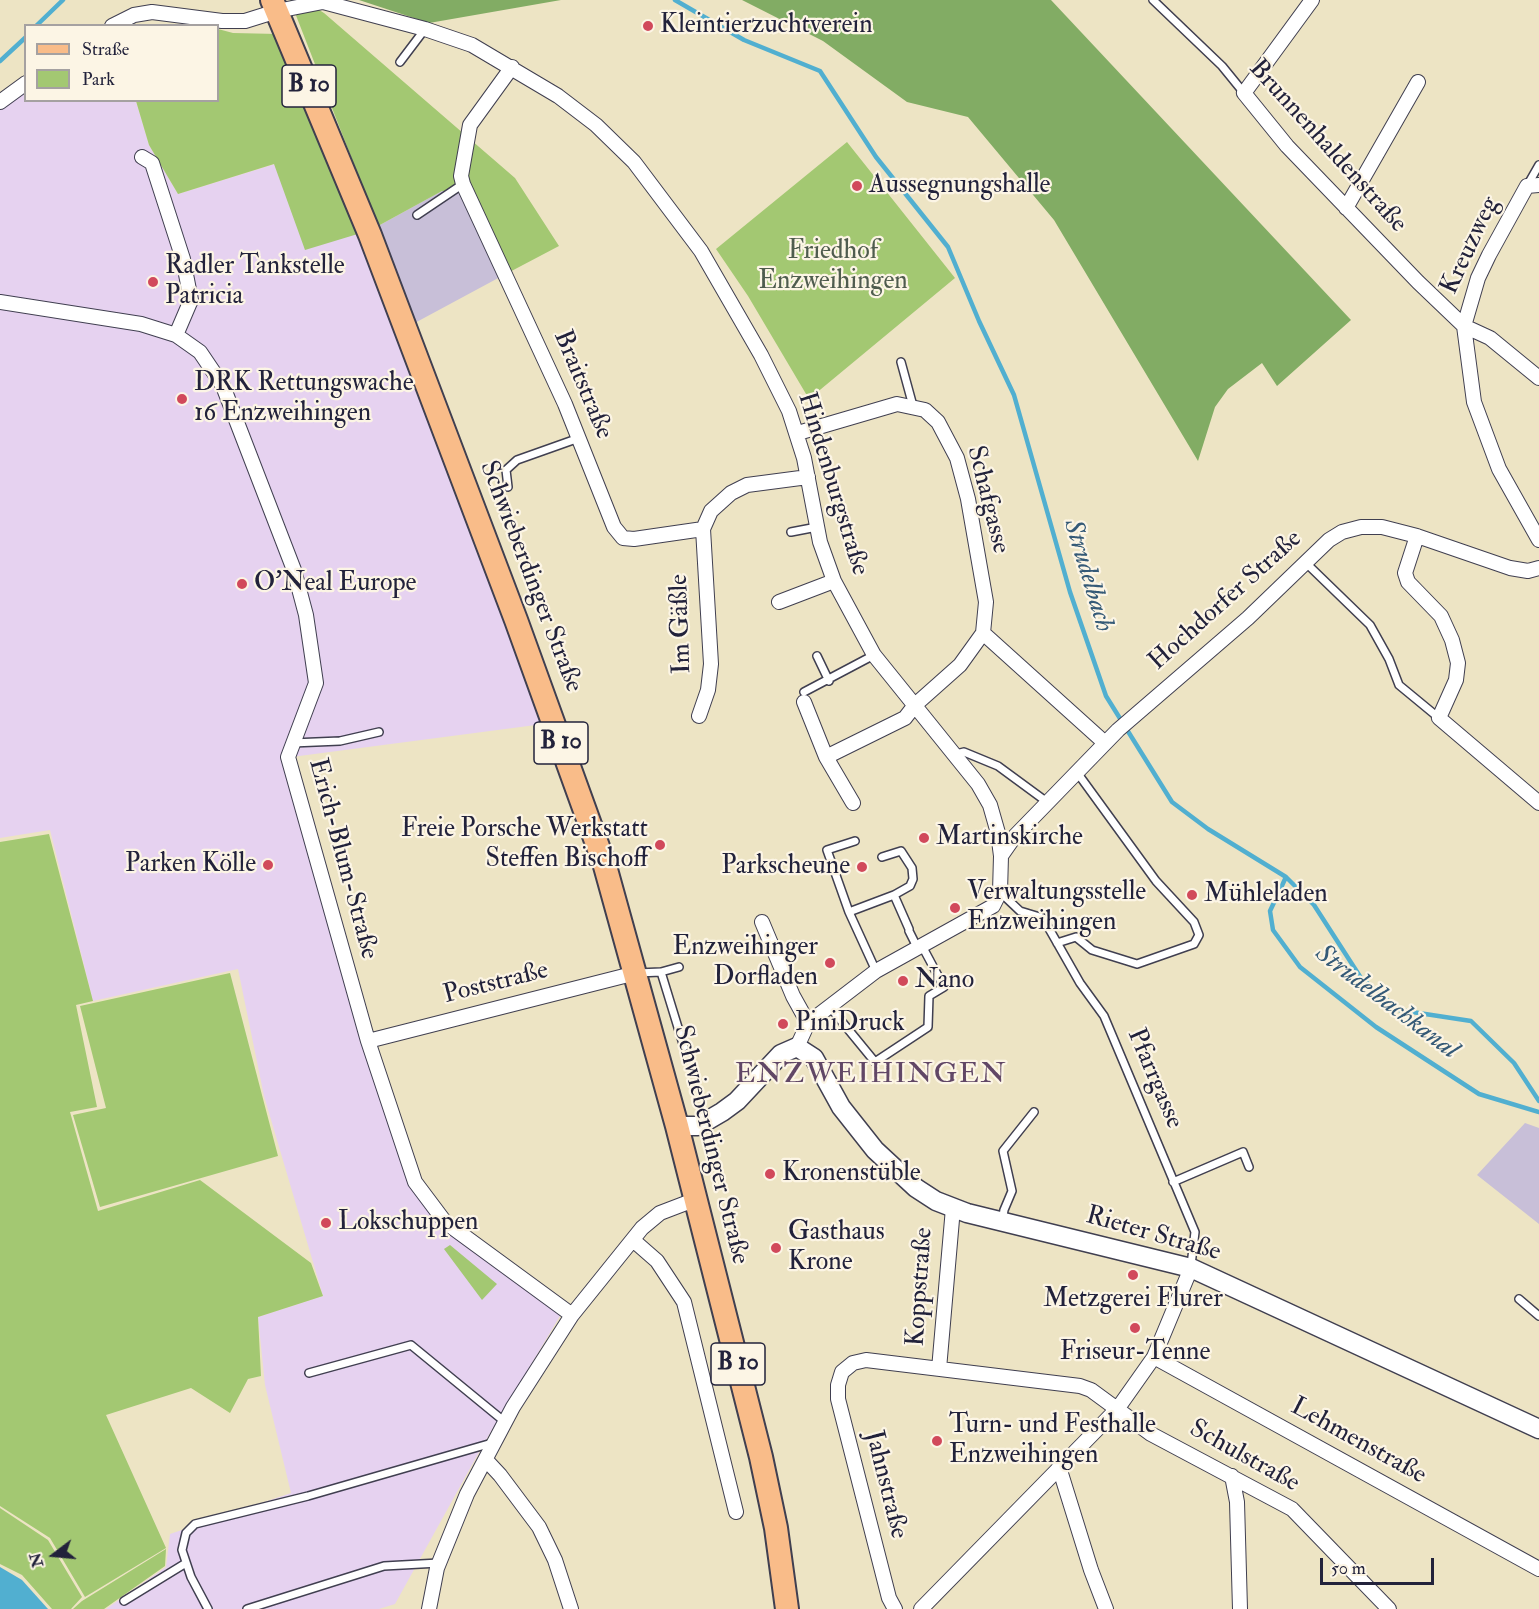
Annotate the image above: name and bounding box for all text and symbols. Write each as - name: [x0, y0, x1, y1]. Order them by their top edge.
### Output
- place label: Kleintierzuchtverein: [660, 10, 873, 42]
- marker: Kleintierzuchtverein: [641, 19, 655, 33]
- legend: [24, 24, 219, 102]
- text: Straße: [82, 38, 129, 61]
- street label: Brunnenhaldenstraße: [1241, 54, 1413, 240]
- road number: B 10: [282, 65, 336, 107]
- text: Park: [82, 68, 115, 91]
- place label: Aussegnungshalle: [869, 170, 1050, 202]
- marker: Aussegnungshalle: [850, 179, 864, 193]
- street label: Kreuzweg: [1435, 192, 1507, 300]
- park label: Friedhof Enzweihingen: [758, 236, 908, 298]
- place label: Radler Tankstelle Patricia: [165, 251, 345, 312]
- marker: Radler Tankstelle Patricia: [146, 275, 160, 289]
- street label: Braitstraße: [545, 326, 619, 444]
- place label: DRK Rettungswache 16 Enzweihingen: [194, 368, 414, 430]
- street label: Hindenburgstraße: [789, 389, 875, 579]
- marker: DRK Rettungswache 16 Enzweihingen: [175, 392, 189, 406]
- street label: Schafgasse: [959, 443, 1015, 557]
- street label: Schwieberdinger Straße: [471, 457, 589, 697]
- water label: Strudelbach: [1055, 516, 1119, 636]
- street label: Hochdorfer Straße: [1143, 524, 1309, 678]
- place label: O'Neal Europe: [254, 568, 416, 600]
- street label: Im Gäßle: [665, 573, 699, 675]
- marker: O'Neal Europe: [235, 577, 249, 591]
- road number: B 10: [534, 722, 588, 764]
- street label: Erich-Blum-Straße: [300, 755, 384, 963]
- place label: Freie Porsche Werkstatt Steffen Bischoff: [401, 814, 648, 876]
- place label: Martinskirche: [936, 822, 1083, 854]
- marker: Martinskirche: [917, 831, 931, 845]
- marker: Freie Porsche Werkstatt Steffen Bischoff: [653, 838, 667, 852]
- place label: Parken Kölle: [125, 849, 256, 881]
- place label: Parkscheune: [721, 851, 850, 883]
- marker: Parken Kölle: [261, 858, 275, 872]
- marker: Parkscheune: [855, 860, 869, 874]
- place label: Verwaltungsstelle Enzweihingen: [967, 877, 1146, 939]
- place label: Mühleladen: [1204, 879, 1328, 911]
- marker: Mühleladen: [1185, 888, 1199, 902]
- marker: Verwaltungsstelle Enzweihingen: [948, 901, 962, 915]
- place label: Enzweihinger Dorfladen: [672, 932, 818, 994]
- water label: Strudelbachkanal: [1308, 939, 1464, 1067]
- street label: Poststraße: [440, 956, 552, 1012]
- marker: Enzweihinger Dorfladen: [823, 956, 837, 970]
- place label: Nano: [915, 965, 974, 997]
- marker: Nano: [896, 974, 910, 988]
- place label: PiniDruck: [795, 1008, 905, 1040]
- marker: PiniDruck: [776, 1017, 790, 1031]
- street label: Schwieberdinger Straße: [665, 1022, 755, 1268]
- street label: Pfarrgasse: [1119, 1024, 1189, 1134]
- district label: ENZWEIHINGEN: [735, 1059, 1007, 1093]
- place label: Kronenstüble: [782, 1158, 921, 1190]
- marker: Kronenstüble: [763, 1167, 777, 1181]
- street label: Rieter Straße: [1082, 1201, 1224, 1269]
- place label: Lokschuppen: [338, 1207, 478, 1239]
- marker: Lokschuppen: [319, 1216, 333, 1230]
- place label: Gasthaus Krone: [788, 1217, 885, 1278]
- street label: Koppstraße: [901, 1226, 941, 1348]
- marker: Gasthaus Krone: [769, 1241, 783, 1255]
- marker: Metzgerei Flurer: [1126, 1268, 1140, 1282]
- place label: Metzgerei Flurer: [1043, 1284, 1223, 1316]
- marker: Friseur-Tenne: [1128, 1321, 1142, 1335]
- place label: Friseur-Tenne: [1060, 1337, 1210, 1369]
- road number: B 10: [711, 1343, 765, 1385]
- street label: Lehmenstraße: [1285, 1392, 1431, 1492]
- place label: Turn- und Festhalle Enzweihingen: [949, 1410, 1156, 1472]
- street label: Schulstraße: [1183, 1414, 1305, 1500]
- street label: Jahnstraße: [857, 1428, 913, 1542]
- marker: Turn- und Festhalle Enzweihingen: [930, 1434, 944, 1448]
- north arrow: [24, 1525, 84, 1585]
- scale bar: [1323, 1546, 1437, 1584]
- text: N: [25, 1550, 48, 1570]
- text: 50 m: [1331, 1557, 1366, 1580]

